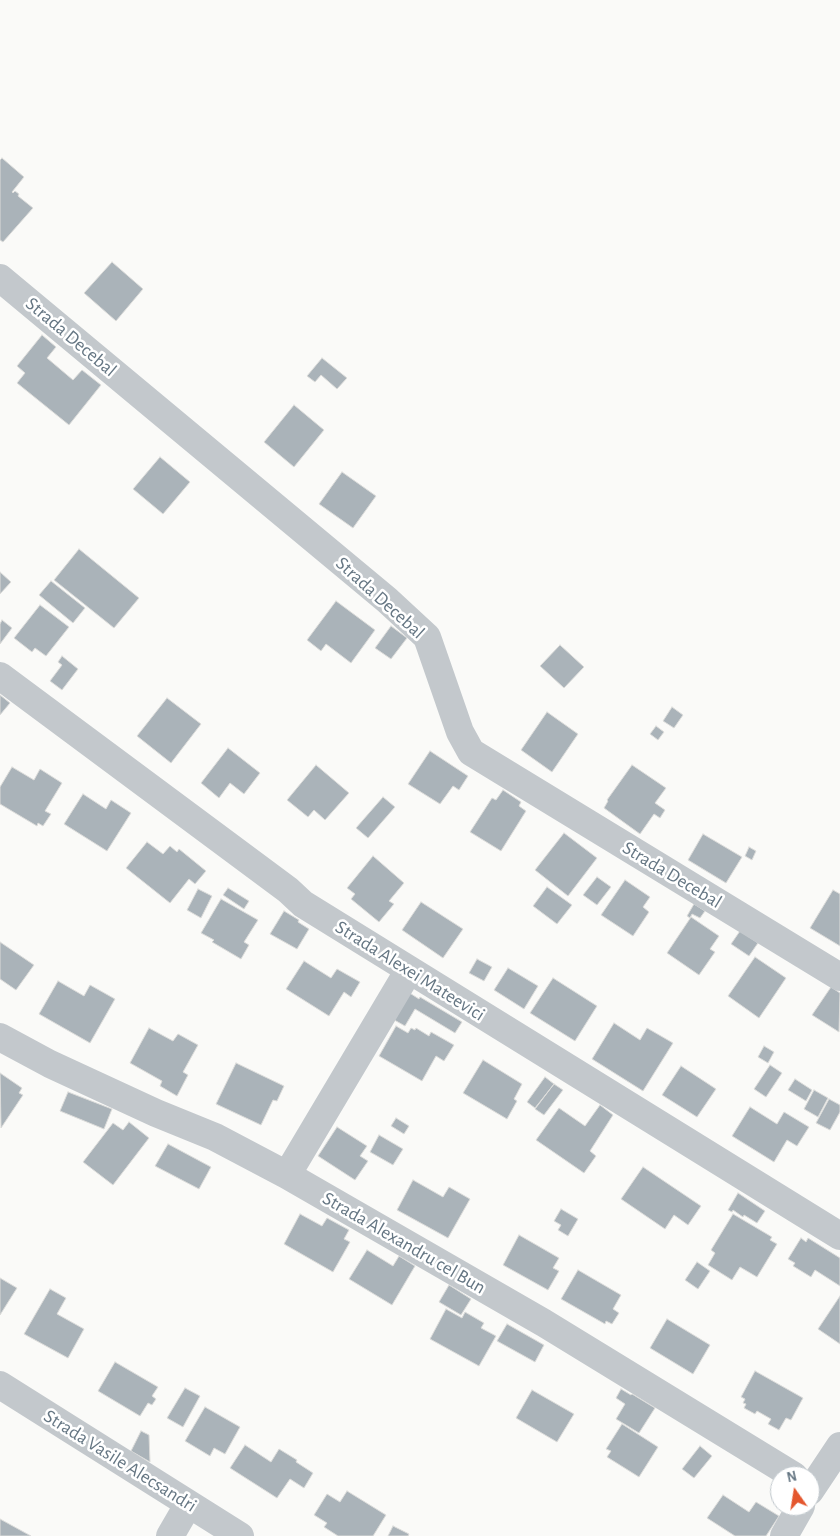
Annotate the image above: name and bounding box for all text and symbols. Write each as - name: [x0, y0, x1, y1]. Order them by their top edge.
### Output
- street label: Strada Decebal: [21, 292, 121, 382]
- street label: Strada Decebal: [331, 552, 429, 644]
- street label: Strada Decebal: [618, 836, 726, 914]
- street label: Strada Alexei Mateevici: [331, 916, 489, 1026]
- street label: Strada Alexandru cel Bun: [318, 1187, 490, 1299]
- street label: Strada Vasile Alecsandri: [39, 1405, 201, 1517]
- north arrow: [770, 1466, 820, 1516]
- text: N: [786, 1469, 798, 1485]

